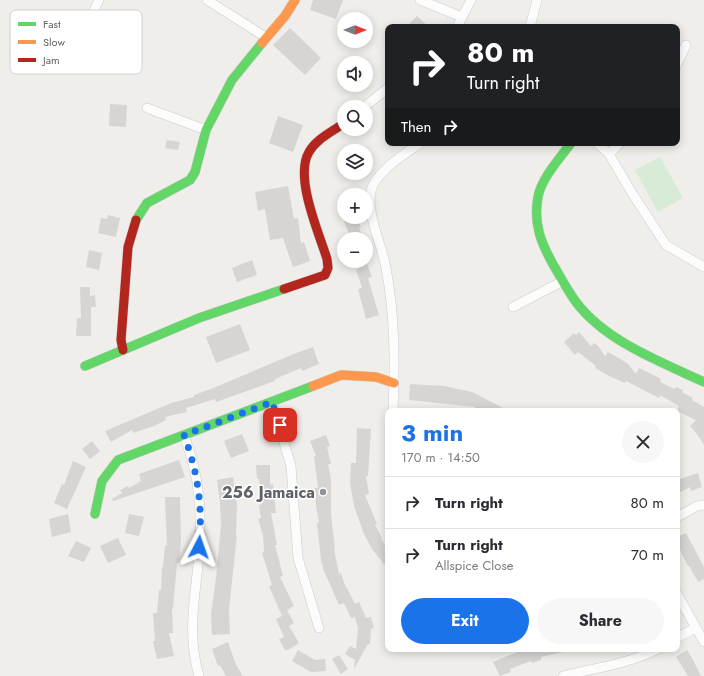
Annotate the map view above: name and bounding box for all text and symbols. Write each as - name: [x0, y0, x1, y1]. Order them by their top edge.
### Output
- legend: [10, 10, 142, 74]
- north arrow: [337, 12, 373, 48]
- map controls: [337, 12, 373, 268]
- text: Fast: [43, 16, 61, 32]
- text: 80 m: [467, 32, 534, 73]
- text: Slow: [43, 34, 65, 50]
- icon: right: [401, 40, 453, 92]
- text: Jam: [41, 52, 60, 68]
- button: sound: [337, 56, 373, 92]
- text: Turn right: [467, 70, 539, 96]
- button: search: [337, 100, 373, 136]
- text: Then: [401, 116, 431, 138]
- icon: right: [439, 116, 461, 138]
- button: layers: [337, 144, 373, 180]
- button: +: [337, 188, 373, 224]
- button: −: [337, 232, 373, 268]
- pin: [263, 408, 297, 442]
- icon: arrive: [269, 414, 291, 436]
- text: 3 min: [401, 415, 463, 450]
- button: close: [622, 421, 664, 463]
- text: 170 m · 14:50: [401, 448, 480, 467]
- place label: 256 Jamaica: [222, 481, 315, 504]
- marker: 256 Jamaica: [318, 487, 328, 497]
- icon: right: [401, 492, 423, 514]
- text: Turn right: [435, 492, 503, 514]
- text: 80 m: [631, 492, 664, 514]
- position arrow: [178, 526, 220, 568]
- text: Turn right: [435, 534, 503, 556]
- icon: right: [401, 544, 423, 566]
- text: 70 m: [631, 544, 664, 566]
- text: Allspice Close: [435, 556, 513, 575]
- button: Exit: [401, 598, 529, 644]
- button: Share: [537, 598, 664, 644]

